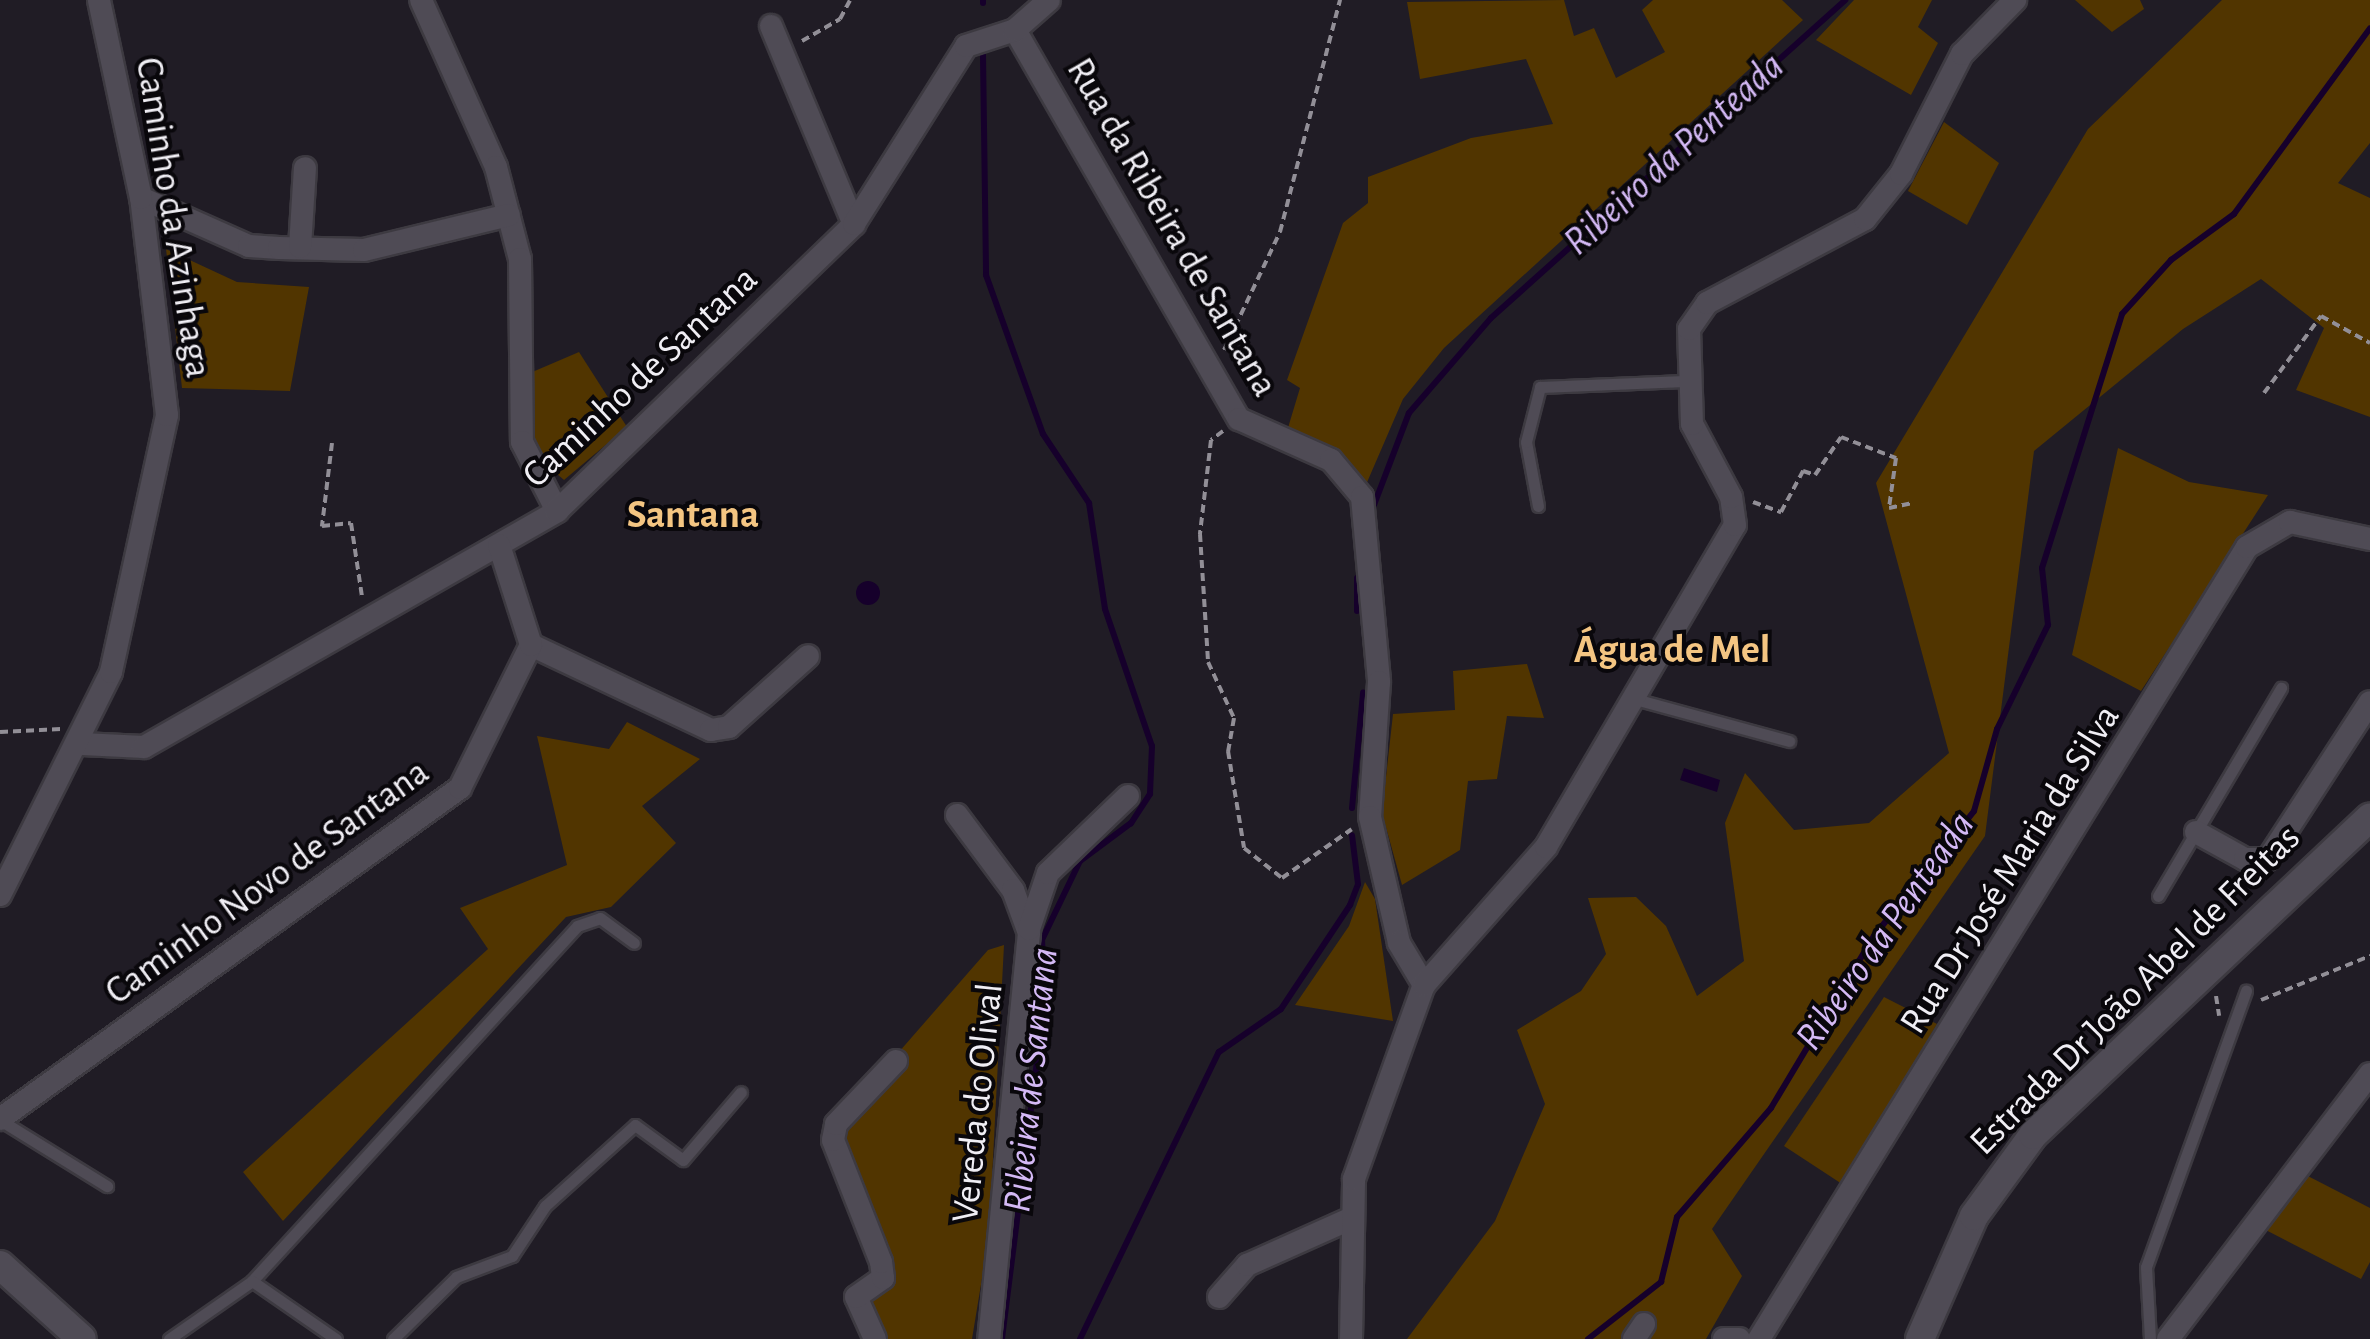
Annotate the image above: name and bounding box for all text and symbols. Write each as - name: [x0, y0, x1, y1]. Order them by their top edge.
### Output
- water label: Ribeiro da Penteada: [1554, 42, 1794, 266]
- street label: Rua da Ribeira de Santana: [1055, 51, 1287, 405]
- street label: Caminho da Azinhaga: [124, 55, 220, 381]
- street label: Caminho de Santana: [514, 257, 768, 499]
- district label: Santana: [627, 491, 759, 539]
- district label: Água de Mel: [1574, 626, 1770, 674]
- street label: Rua Dr José Maria da Silva: [1891, 697, 2131, 1043]
- street label: Caminho Novo de Santana: [97, 750, 439, 1016]
- water label: Ribeiro da Penteada: [1785, 802, 1985, 1060]
- street label: Estrada Dr João Abel de Freitas: [1961, 816, 2311, 1166]
- water label: Ribeira de Santana: [993, 945, 1069, 1215]
- street label: Vereda do Olival: [944, 981, 1014, 1225]

